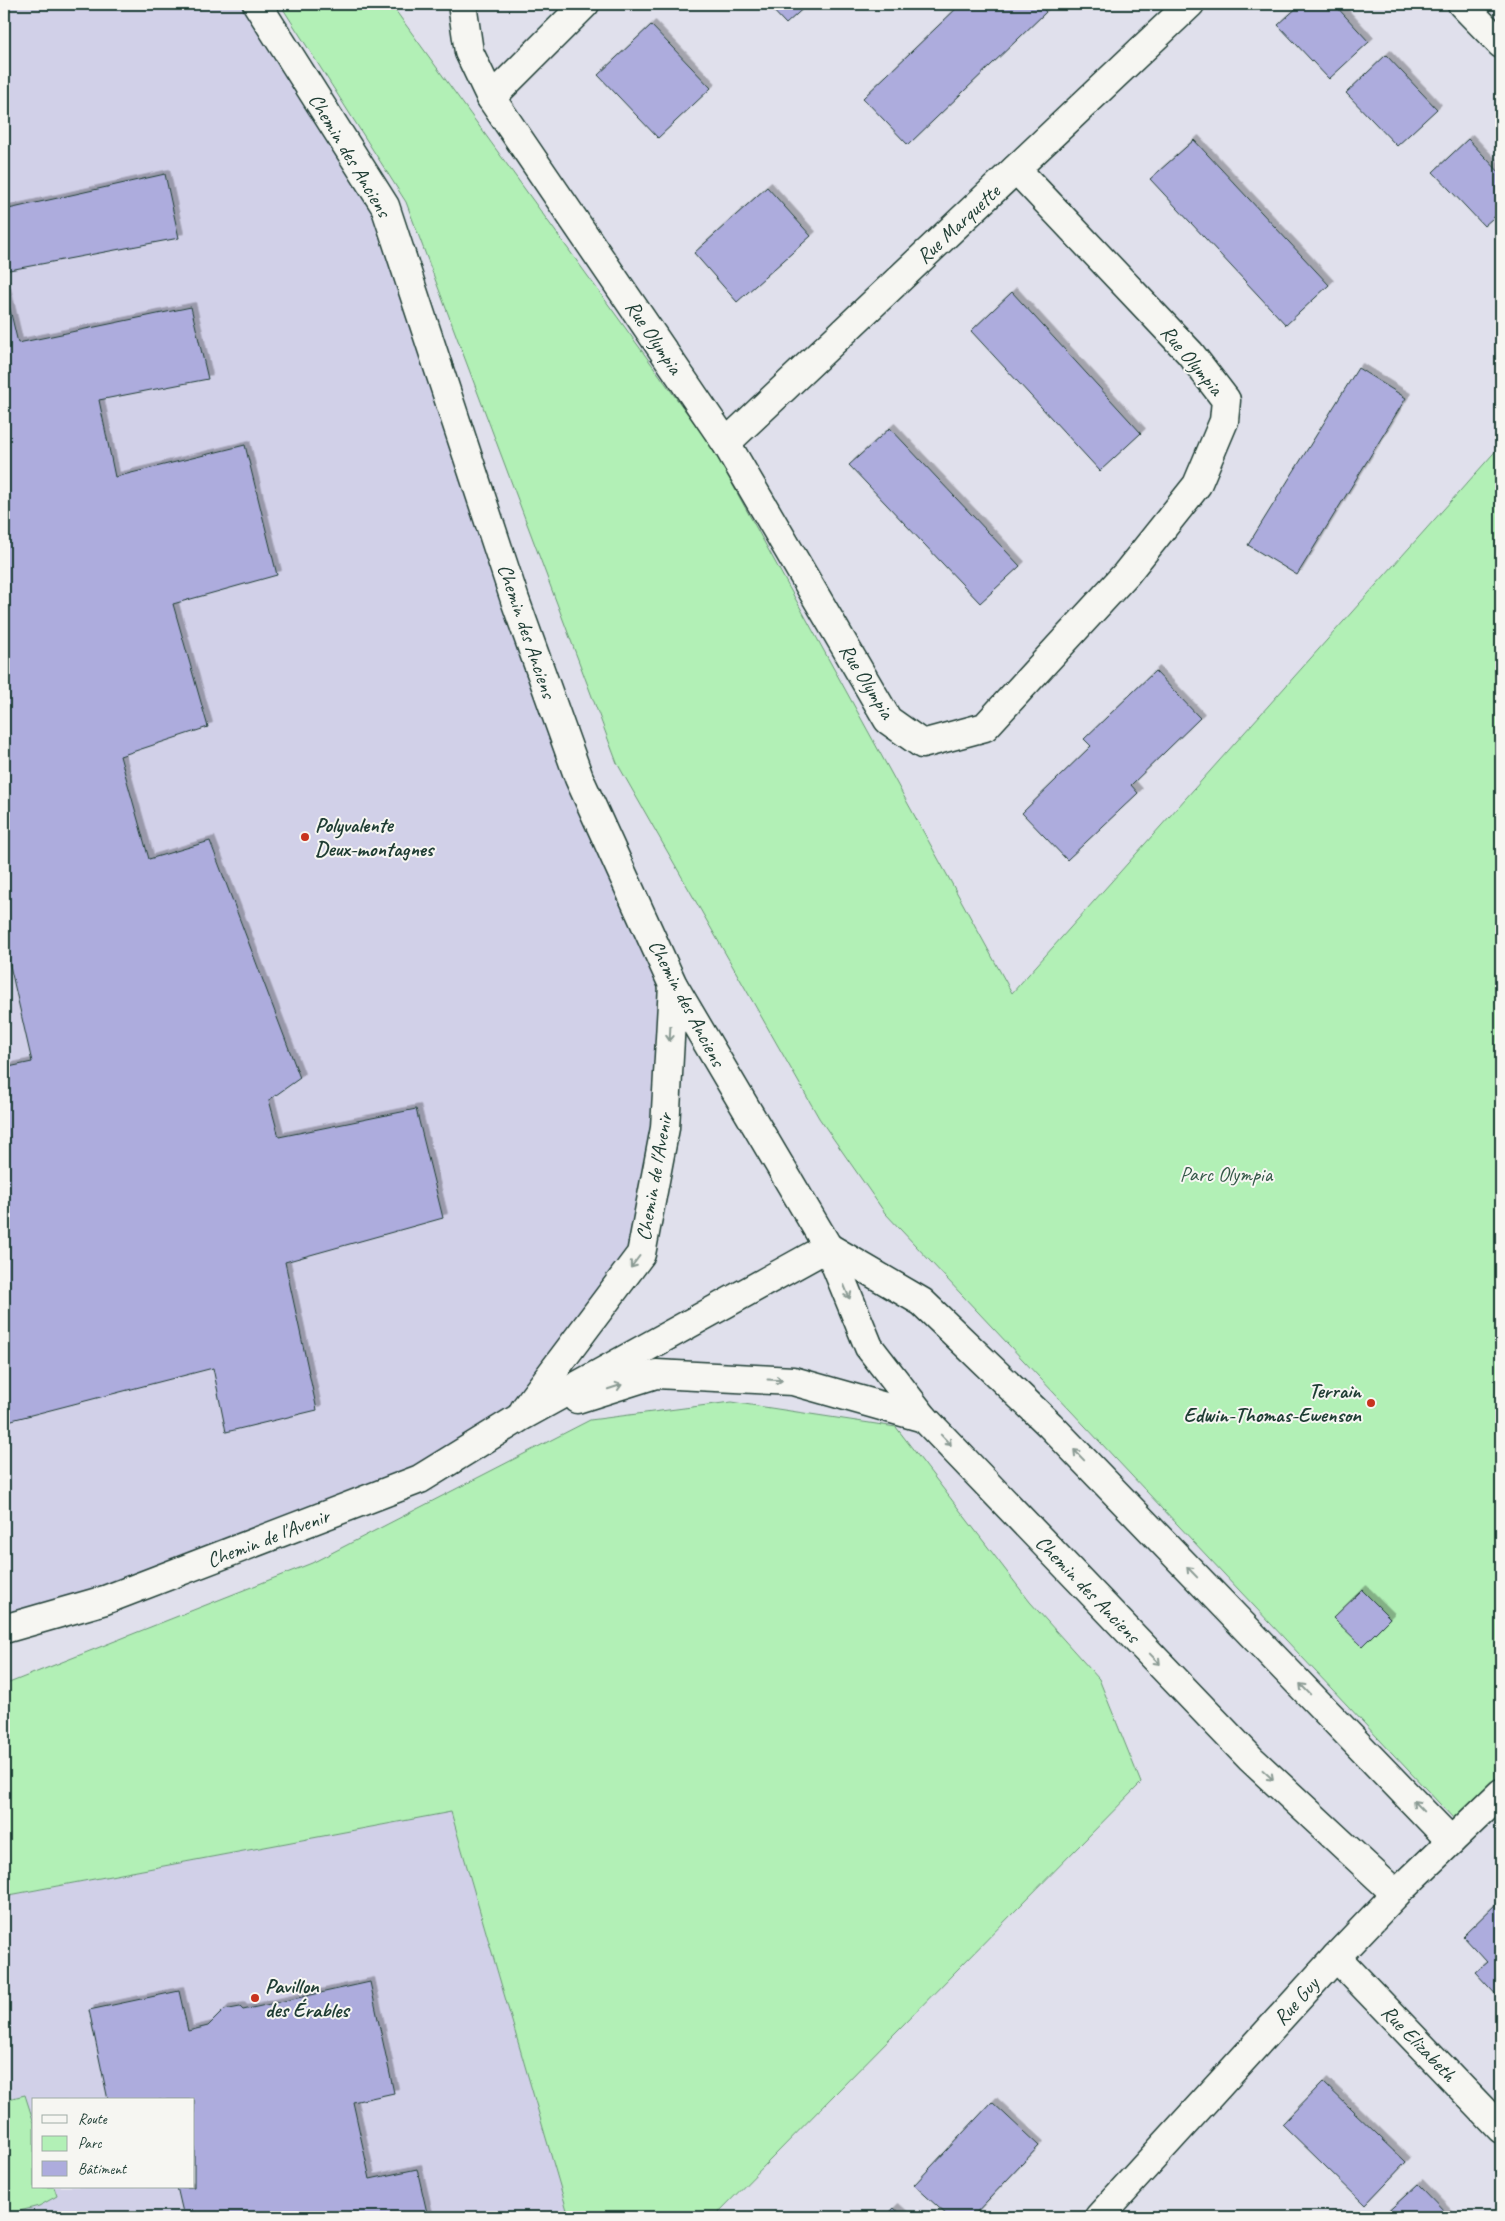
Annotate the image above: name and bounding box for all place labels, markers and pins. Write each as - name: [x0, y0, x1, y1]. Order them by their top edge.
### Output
- place label: Polyvalente Deux-montagnes: [315, 812, 436, 862]
- marker: Polyvalente Deux-montagnes: [299, 831, 311, 843]
- place label: Terrain Edwin-Thomas-Ewenson: [1184, 1378, 1362, 1428]
- marker: Terrain Edwin-Thomas-Ewenson: [1365, 1397, 1377, 1409]
- place label: Pavillon des Érables: [265, 1973, 351, 2023]
- marker: Pavillon des Érables: [249, 1992, 261, 2004]

